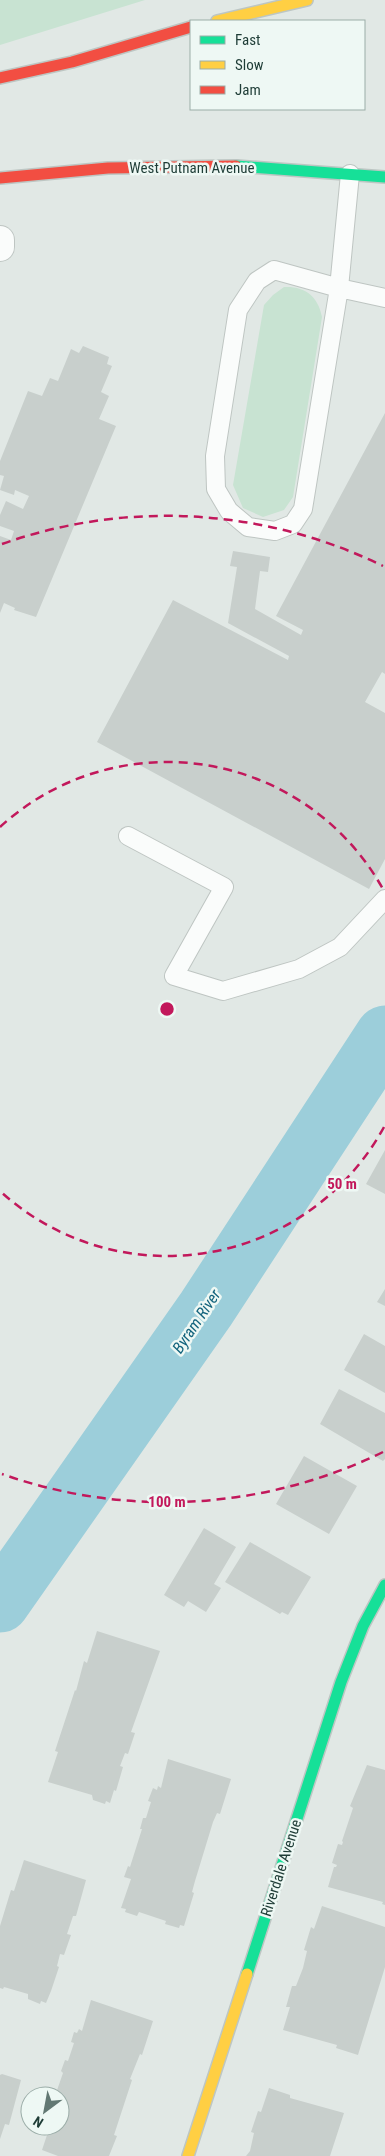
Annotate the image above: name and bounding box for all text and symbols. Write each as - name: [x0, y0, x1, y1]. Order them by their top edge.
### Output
- legend: [190, 20, 365, 110]
- text: Fast: [235, 31, 260, 49]
- text: Slow: [235, 56, 264, 74]
- text: Jam: [235, 81, 261, 99]
- street label: West Putnam Avenue: [129, 159, 255, 177]
- centre of rings: [158, 1000, 176, 1018]
- text: 50 m: [327, 1175, 357, 1193]
- water label: Byram River: [168, 1285, 225, 1357]
- text: 100 m: [148, 1493, 186, 1511]
- street label: Riverdale Avenue: [257, 1817, 305, 1919]
- north arrow: [20, 2086, 70, 2136]
- text: N: [30, 2113, 46, 2131]

